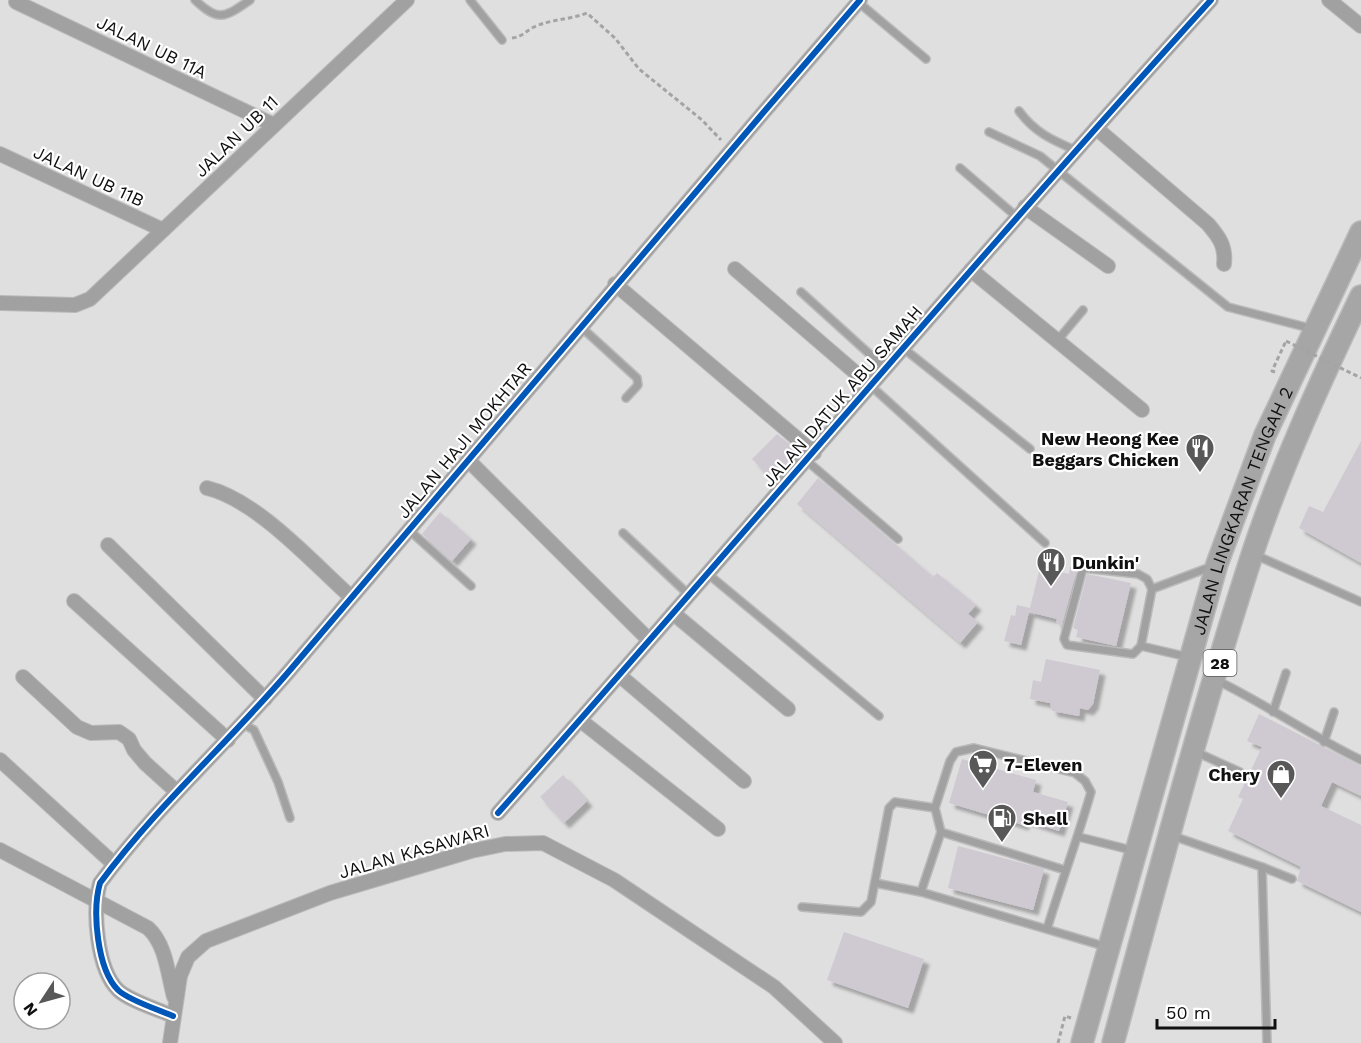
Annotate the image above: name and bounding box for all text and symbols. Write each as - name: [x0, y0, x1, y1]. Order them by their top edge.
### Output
- street label: JALAN UB 11A: [94, 11, 211, 83]
- street label: JALAN UB 11: [190, 91, 282, 181]
- street label: JALAN UB 11B: [30, 141, 148, 211]
- street label: JALAN DATUK ABU SAMAH: [758, 301, 926, 491]
- street label: JALAN HAJI MOKHTAR: [393, 358, 535, 522]
- street label: JALAN LINGKARAN TENGAH 2: [1187, 383, 1297, 637]
- place label: New Heong Kee Beggars Chicken: [1032, 428, 1179, 470]
- restaurant icon: New Heong Kee Beggars Chicken: [1184, 432, 1216, 474]
- restaurant icon: Dunkin': [1035, 546, 1067, 588]
- place label: Dunkin': [1072, 552, 1139, 573]
- road number: 28: [1204, 650, 1236, 676]
- supermarket icon: 7-Eleven: [967, 748, 999, 790]
- place label: 7-Eleven: [1004, 754, 1082, 775]
- shop icon: Chery: [1265, 758, 1297, 800]
- place label: Chery: [1208, 764, 1261, 785]
- fuel station icon: Shell: [986, 802, 1018, 844]
- place label: Shell: [1023, 808, 1068, 829]
- street label: JALAN KASAWARI: [336, 819, 492, 883]
- north arrow: [12, 971, 72, 1031]
- scale bar: [1157, 992, 1276, 1030]
- text: N: [19, 999, 41, 1020]
- text: 50 m: [1166, 1002, 1211, 1023]

